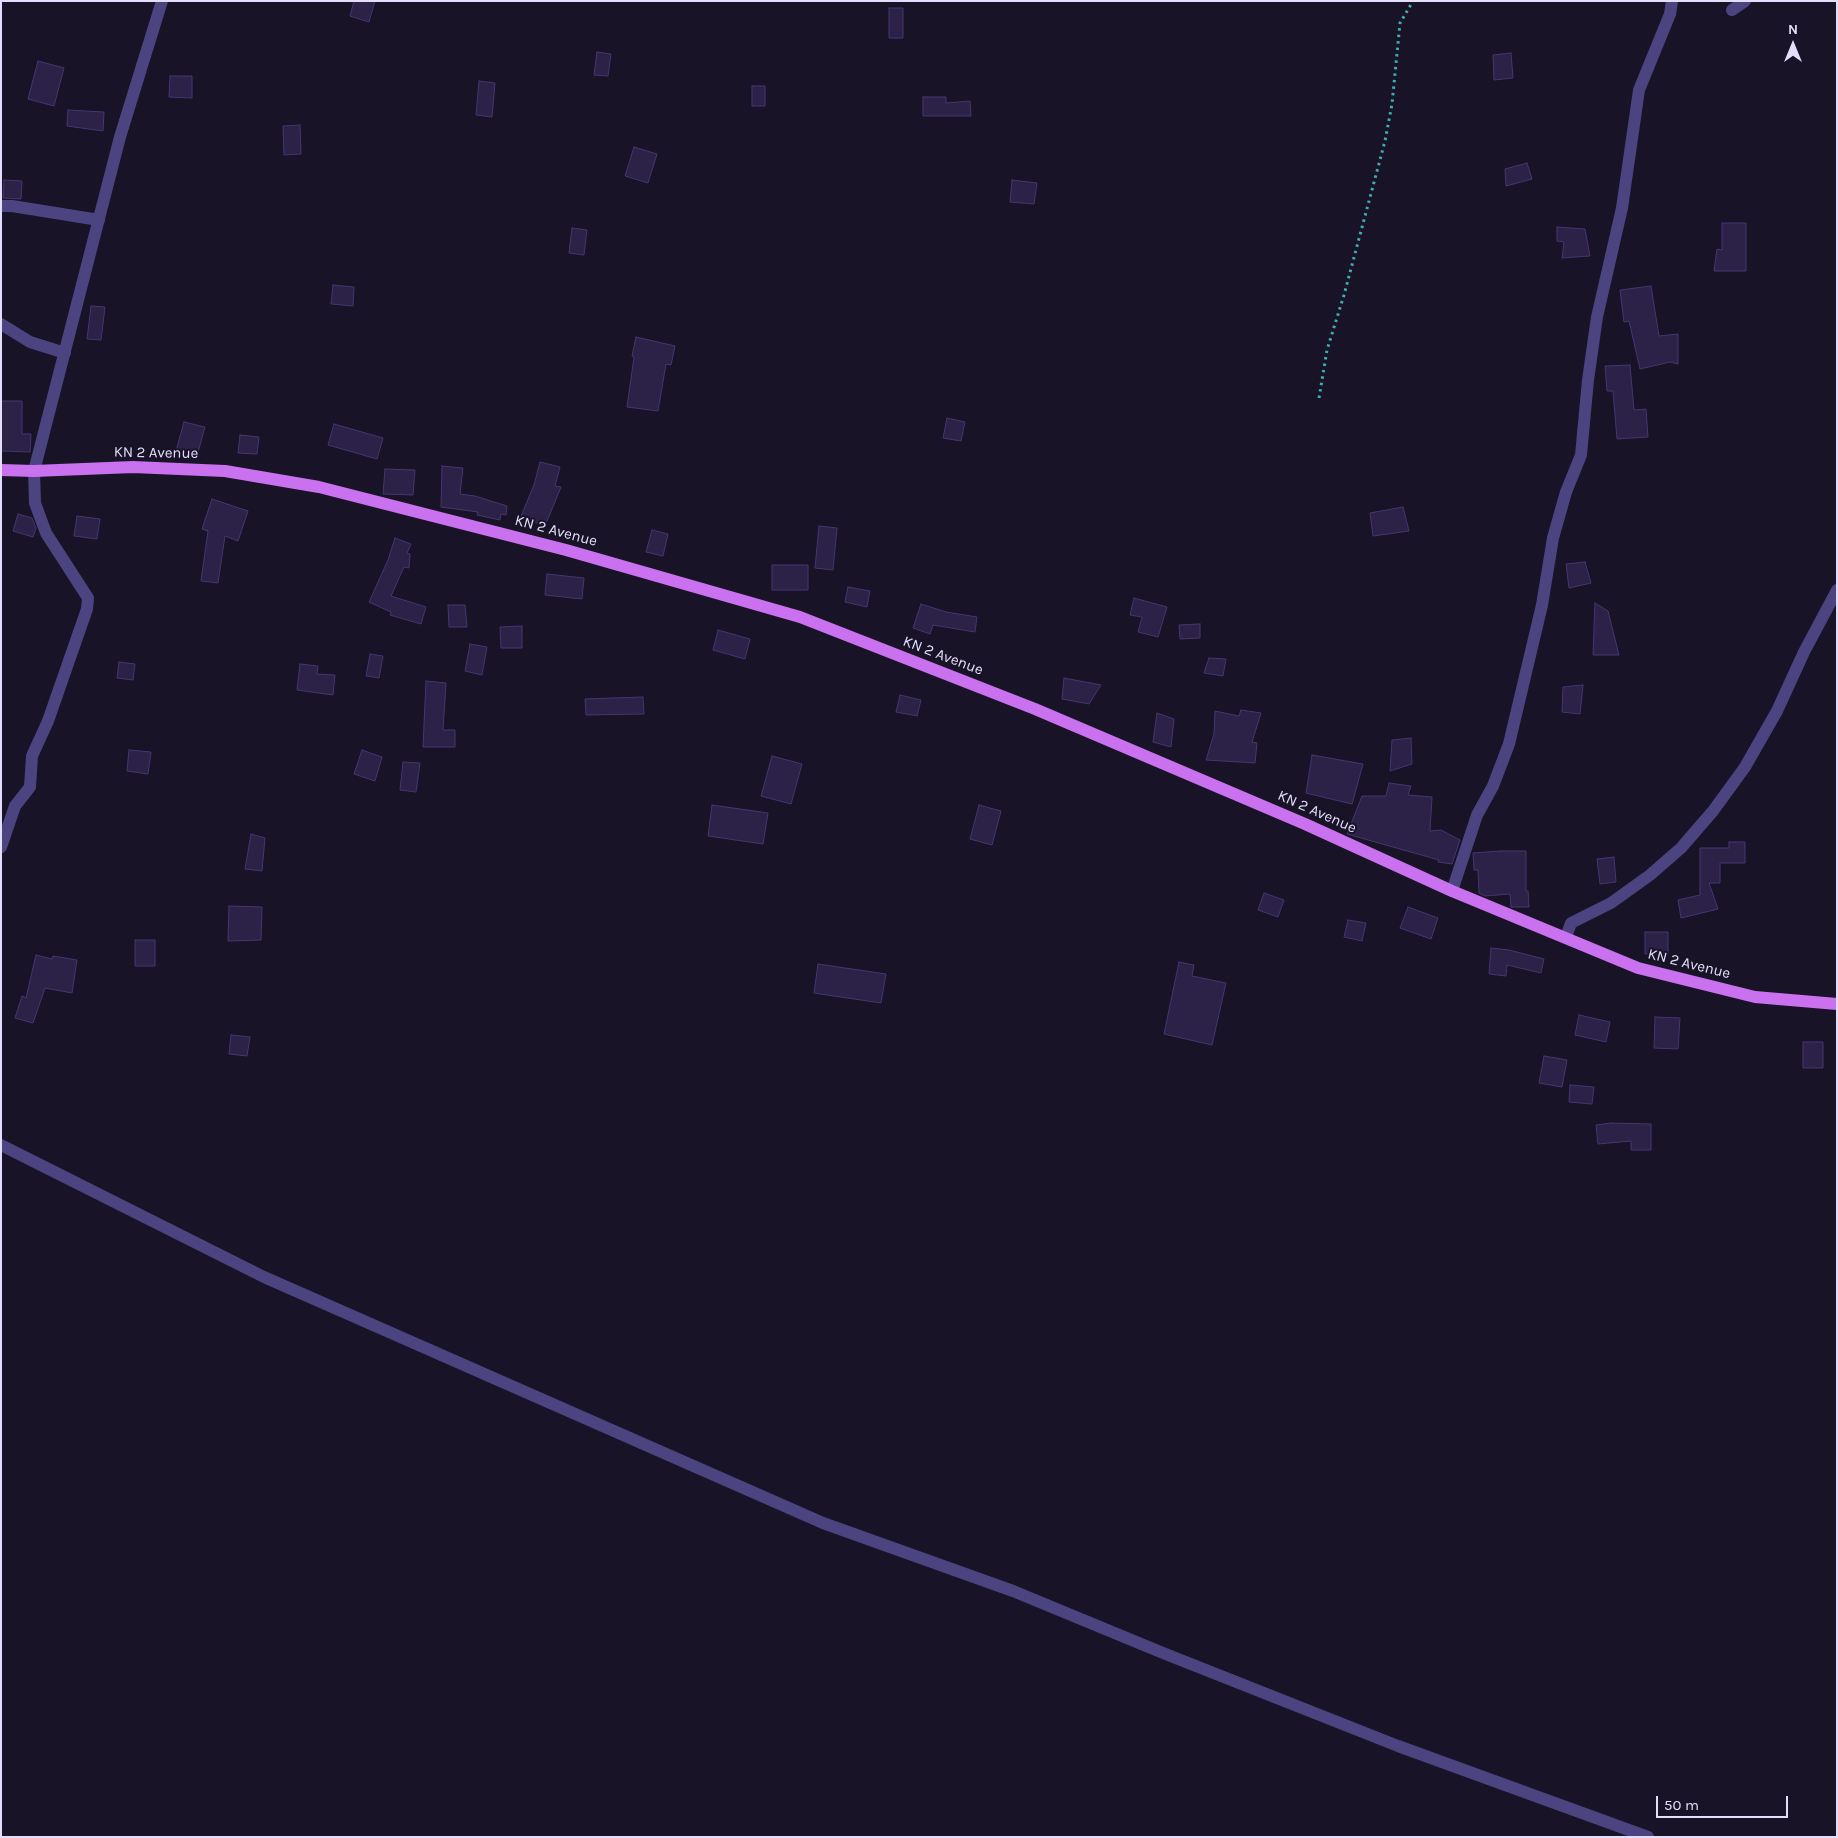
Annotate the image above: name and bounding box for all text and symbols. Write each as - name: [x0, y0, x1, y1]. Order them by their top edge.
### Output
- north arrow: [1768, 20, 1818, 70]
- text: N: [1788, 21, 1798, 38]
- street label: KN 2 Avenue: [114, 443, 198, 463]
- street label: KN 2 Avenue: [513, 511, 599, 551]
- street label: KN 2 Avenue: [900, 632, 986, 680]
- street label: KN 2 Avenue: [1275, 787, 1359, 837]
- street label: KN 2 Avenue: [1646, 945, 1732, 983]
- scale bar: [1658, 1786, 1790, 1818]
- text: 50 m: [1664, 1796, 1699, 1814]

